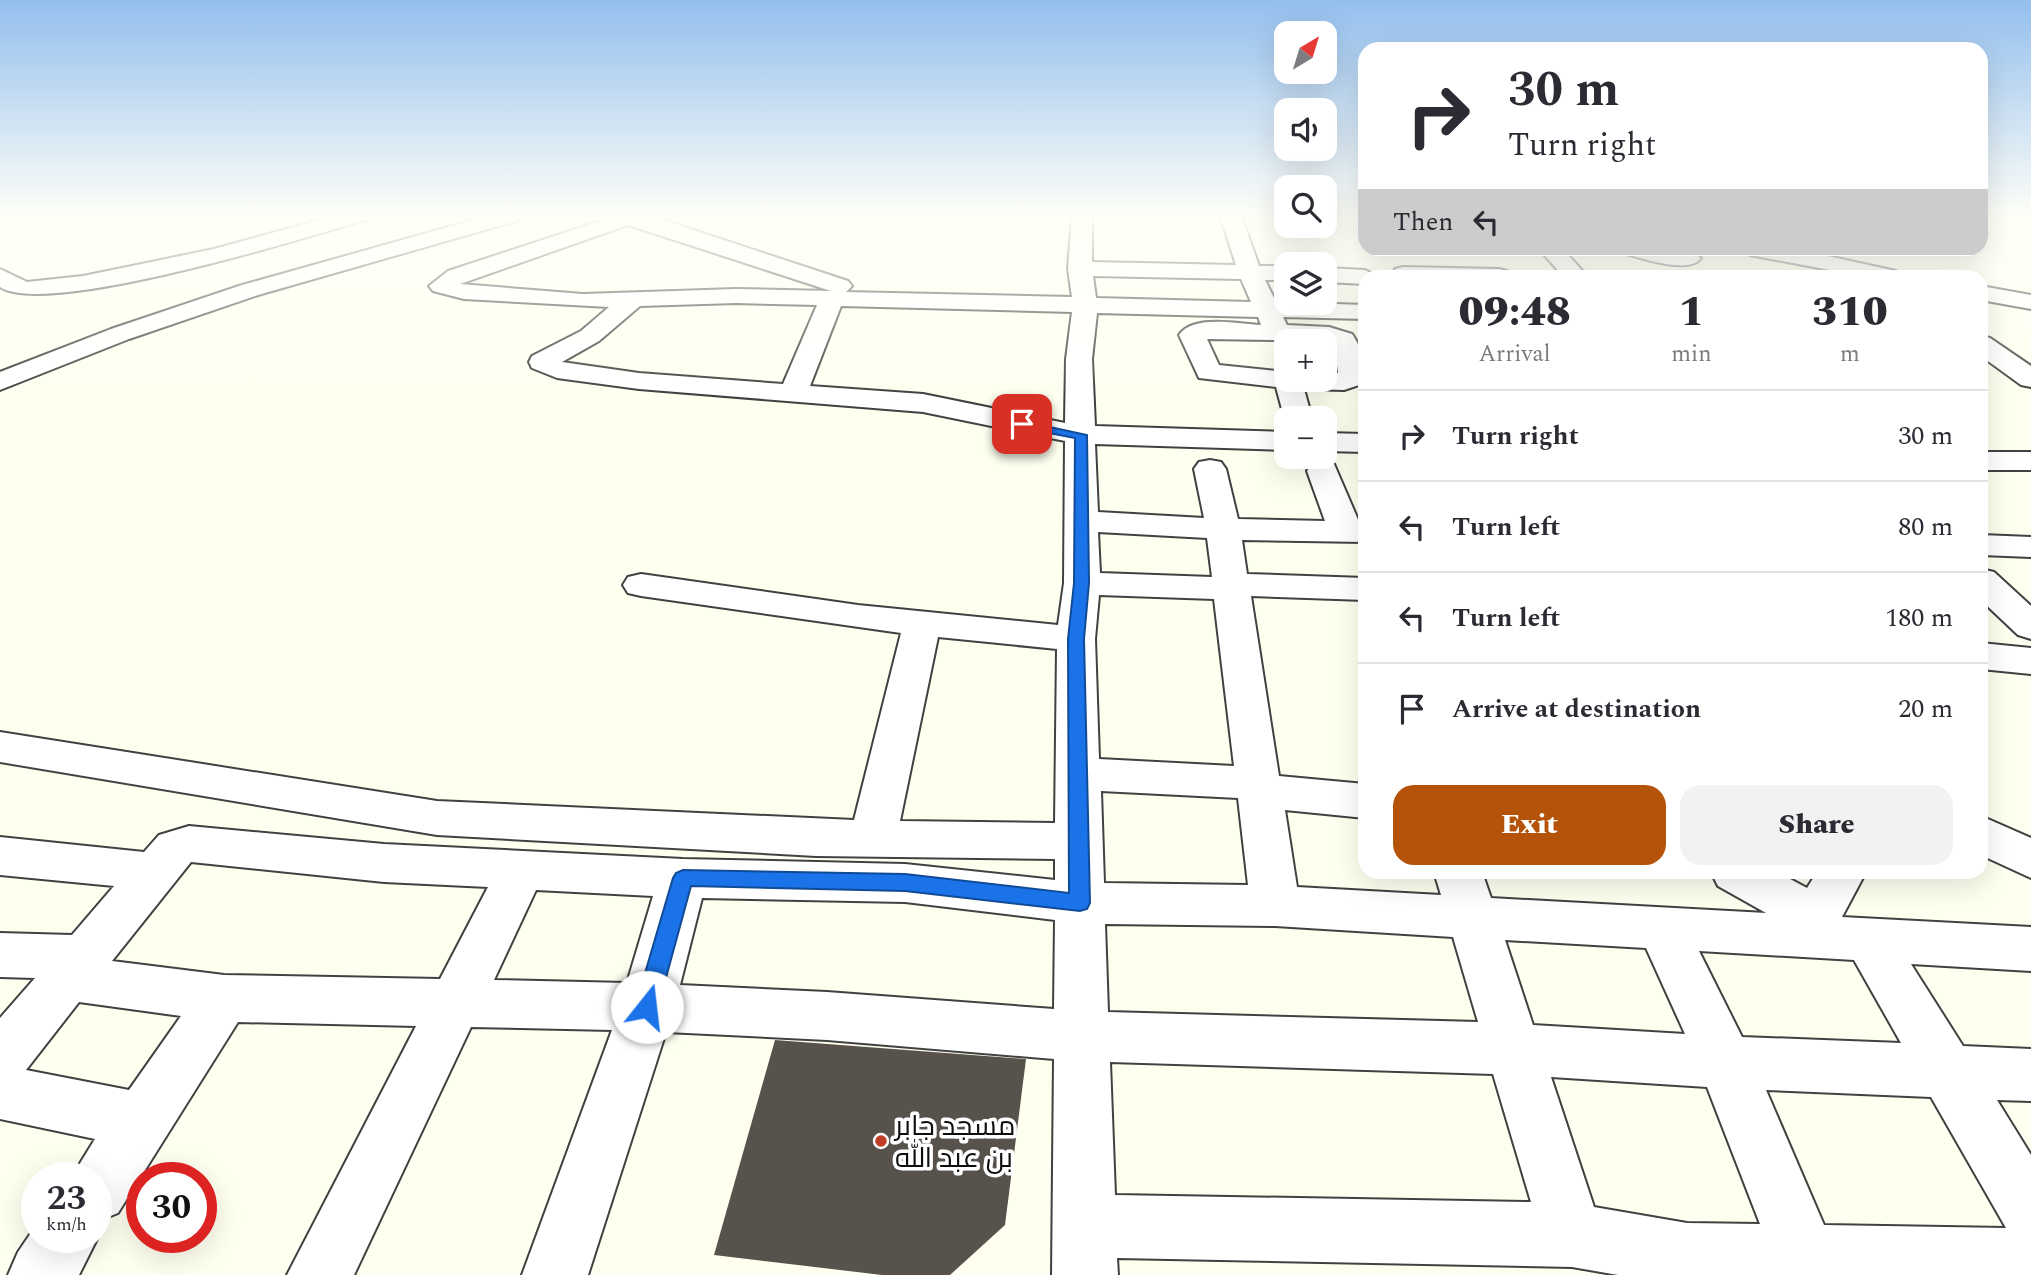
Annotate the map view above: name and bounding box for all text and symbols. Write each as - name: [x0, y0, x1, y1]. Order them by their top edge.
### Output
- north arrow: [1274, 21, 1337, 84]
- map controls: [1274, 21, 1337, 469]
- text: 30 m: [1508, 53, 1619, 128]
- icon: right: [1393, 70, 1484, 161]
- button: sound: [1274, 98, 1337, 161]
- text: Turn right: [1508, 121, 1656, 170]
- button: search: [1274, 175, 1337, 238]
- text: Then: [1393, 202, 1453, 242]
- icon: left: [1467, 203, 1505, 241]
- button: layers: [1274, 252, 1337, 315]
- text: 09:48: [1458, 281, 1571, 344]
- text: 1: [1679, 281, 1704, 344]
- text: 310: [1812, 281, 1888, 344]
- button: +: [1274, 329, 1337, 392]
- text: Arrival: [1479, 337, 1551, 372]
- text: min: [1671, 337, 1712, 372]
- text: m: [1840, 337, 1860, 372]
- pin: [992, 394, 1052, 454]
- icon: arrive: [1003, 405, 1041, 443]
- button: −: [1274, 406, 1337, 469]
- text: Turn right: [1452, 416, 1579, 456]
- text: 30 m: [1898, 416, 1953, 456]
- icon: right: [1393, 417, 1431, 455]
- text: Turn left: [1452, 507, 1560, 547]
- text: 80 m: [1898, 507, 1953, 547]
- icon: left: [1393, 508, 1431, 546]
- text: Turn left: [1452, 598, 1560, 638]
- text: 180 m: [1885, 598, 1953, 638]
- icon: left: [1393, 599, 1431, 637]
- text: Arrive at destination: [1452, 689, 1701, 729]
- text: 20 m: [1898, 689, 1953, 729]
- icon: arrive: [1393, 690, 1431, 728]
- button: Exit: [1393, 785, 1666, 865]
- button: Share: [1680, 785, 1953, 865]
- position arrow: [610, 970, 684, 1044]
- place label: مسجد جابر بن عبد الله: [893, 1105, 1016, 1180]
- marker: مسجد جابر بن عبد الله: [873, 1133, 889, 1149]
- speed limit sign: 30: [126, 1162, 217, 1253]
- text: 23: [47, 1172, 86, 1225]
- text: km/h: [46, 1211, 87, 1238]

